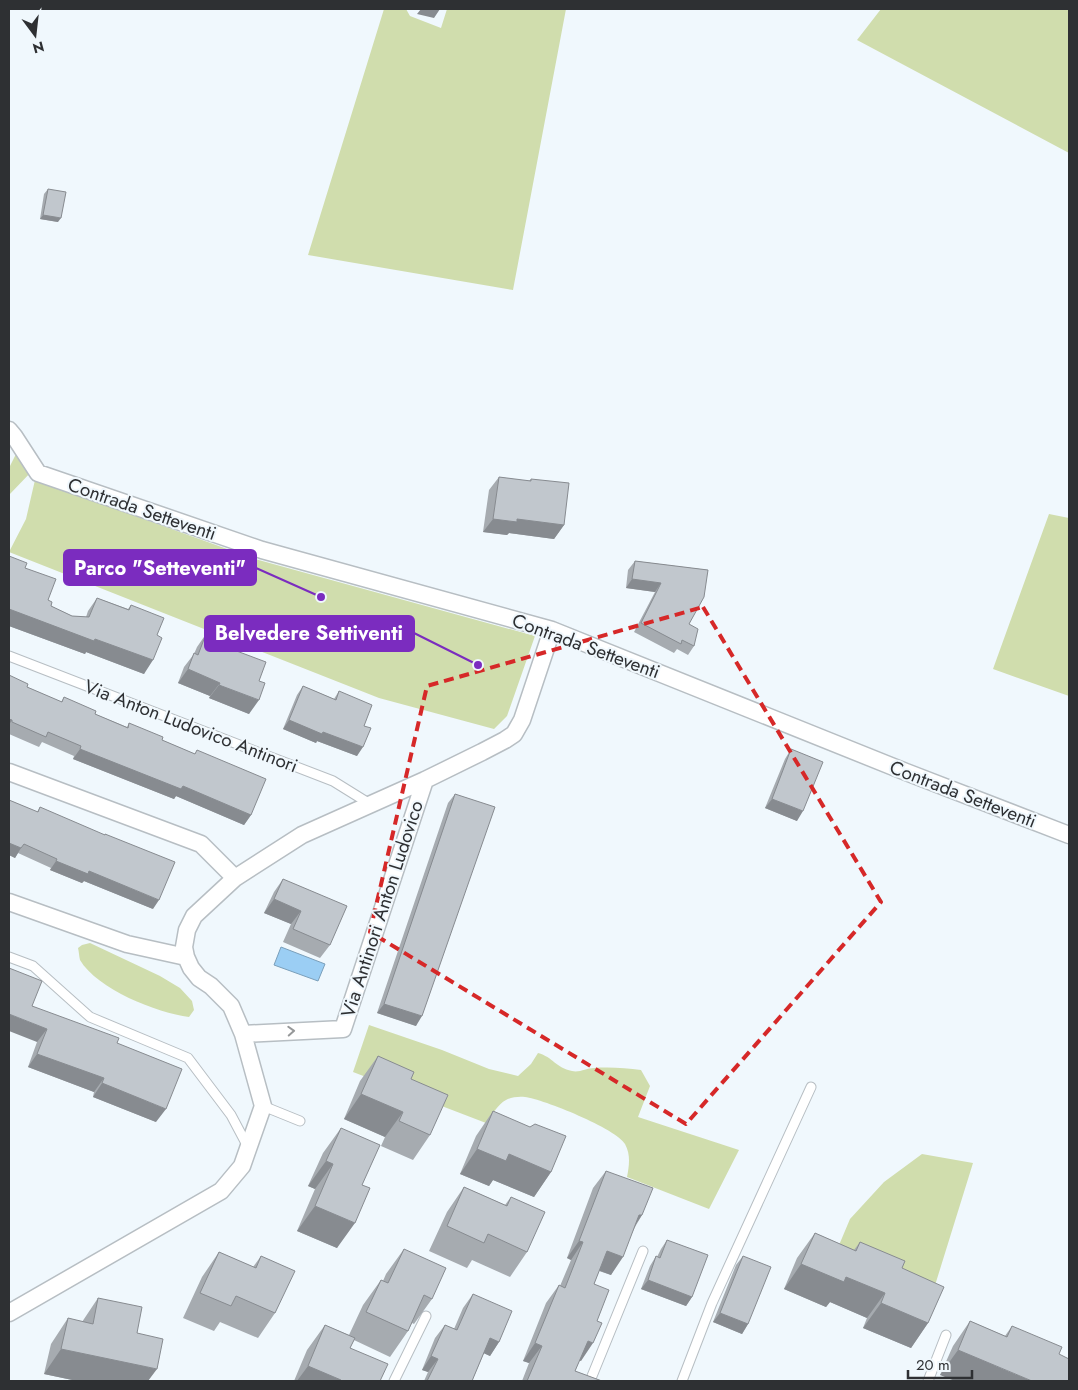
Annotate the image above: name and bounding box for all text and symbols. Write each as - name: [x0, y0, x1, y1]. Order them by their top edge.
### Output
- north arrow: [10, 10, 60, 60]
- text: N: [30, 36, 46, 59]
- street label: Contrada Setteventi: [64, 471, 220, 547]
- callout: Parco "Setteventi": [64, 550, 256, 585]
- text: Parco "Setteventi": [74, 554, 246, 583]
- street label: Contrada Setteventi: [508, 607, 664, 685]
- callout: Belvedere Settiventi: [205, 616, 414, 651]
- text: Belvedere Settiventi: [215, 619, 403, 648]
- street label: Via Anton Ludovico Antinori: [80, 673, 302, 779]
- street label: Contrada Setteventi: [886, 754, 1040, 834]
- street label: Via Antinori Anton Ludovico: [334, 797, 430, 1021]
- one-way arrow: [287, 1026, 295, 1037]
- scale bar: [908, 1348, 972, 1380]
- text: 20 m: [916, 1354, 950, 1376]

